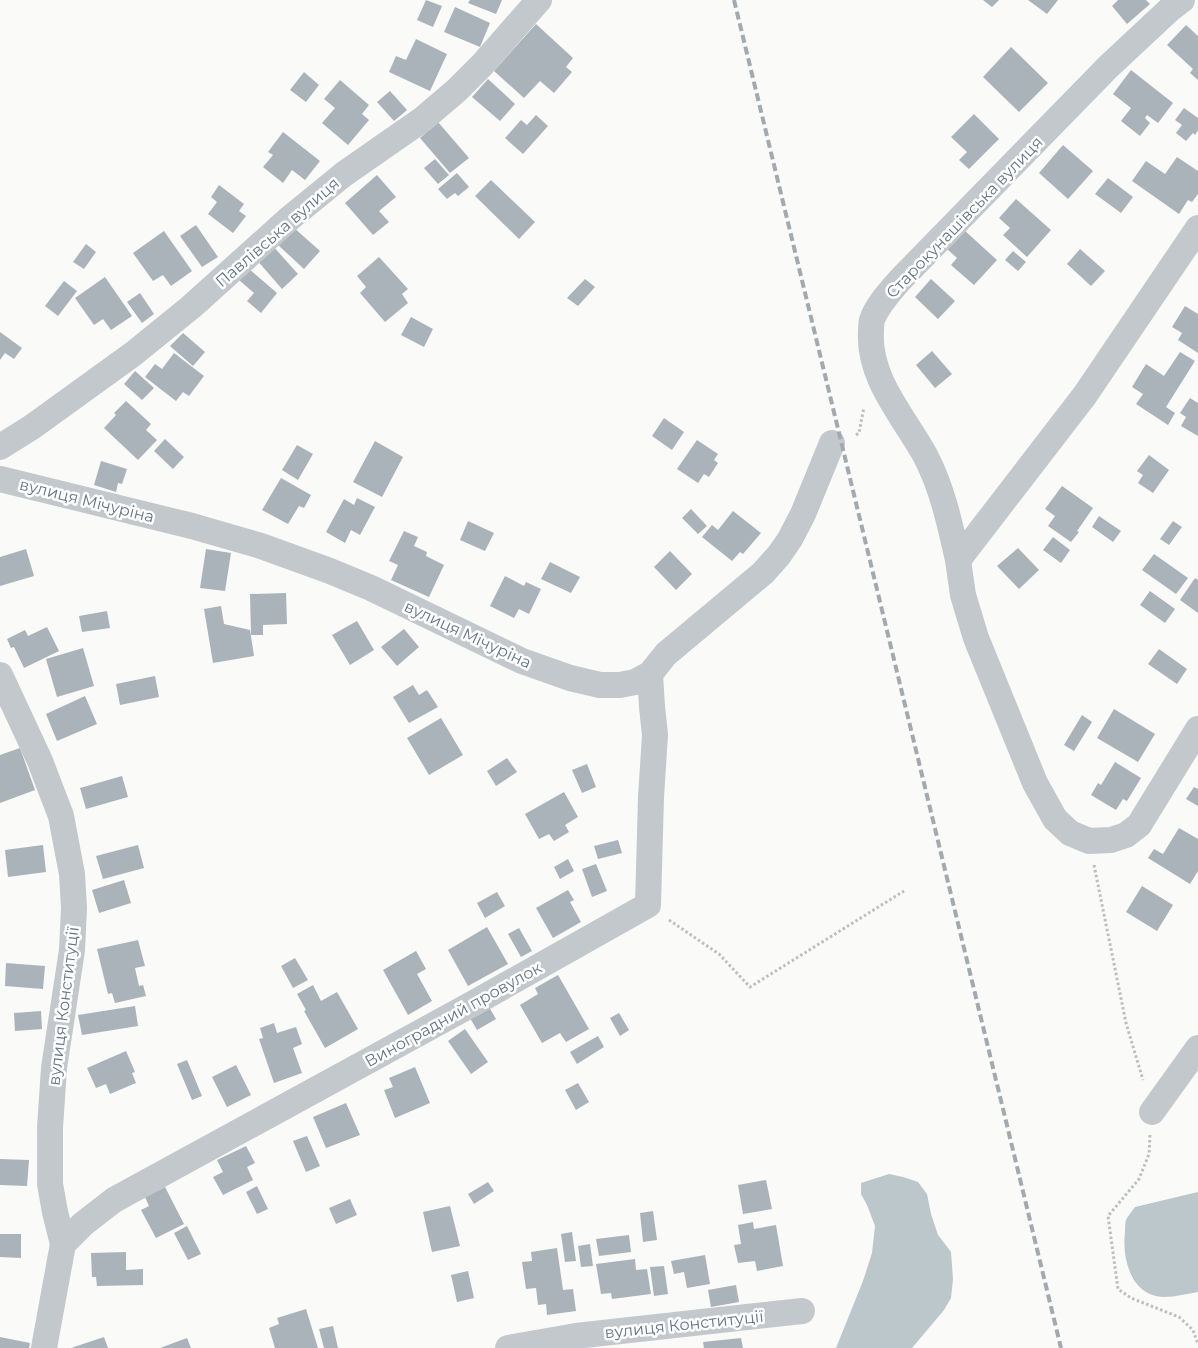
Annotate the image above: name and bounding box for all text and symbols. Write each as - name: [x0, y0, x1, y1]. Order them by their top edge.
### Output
- street label: Старокунашівська вулиця: [882, 133, 1047, 302]
- street label: Павлівська вулиця: [212, 174, 343, 291]
- street label: вулиця Мічуріна: [18, 475, 156, 526]
- street label: вулиця Мічуріна: [401, 597, 534, 672]
- street label: вулиця Конституції: [44, 926, 83, 1086]
- street label: Виноградний провулок: [362, 958, 546, 1071]
- street label: вулиця Конституції: [604, 1307, 764, 1342]

